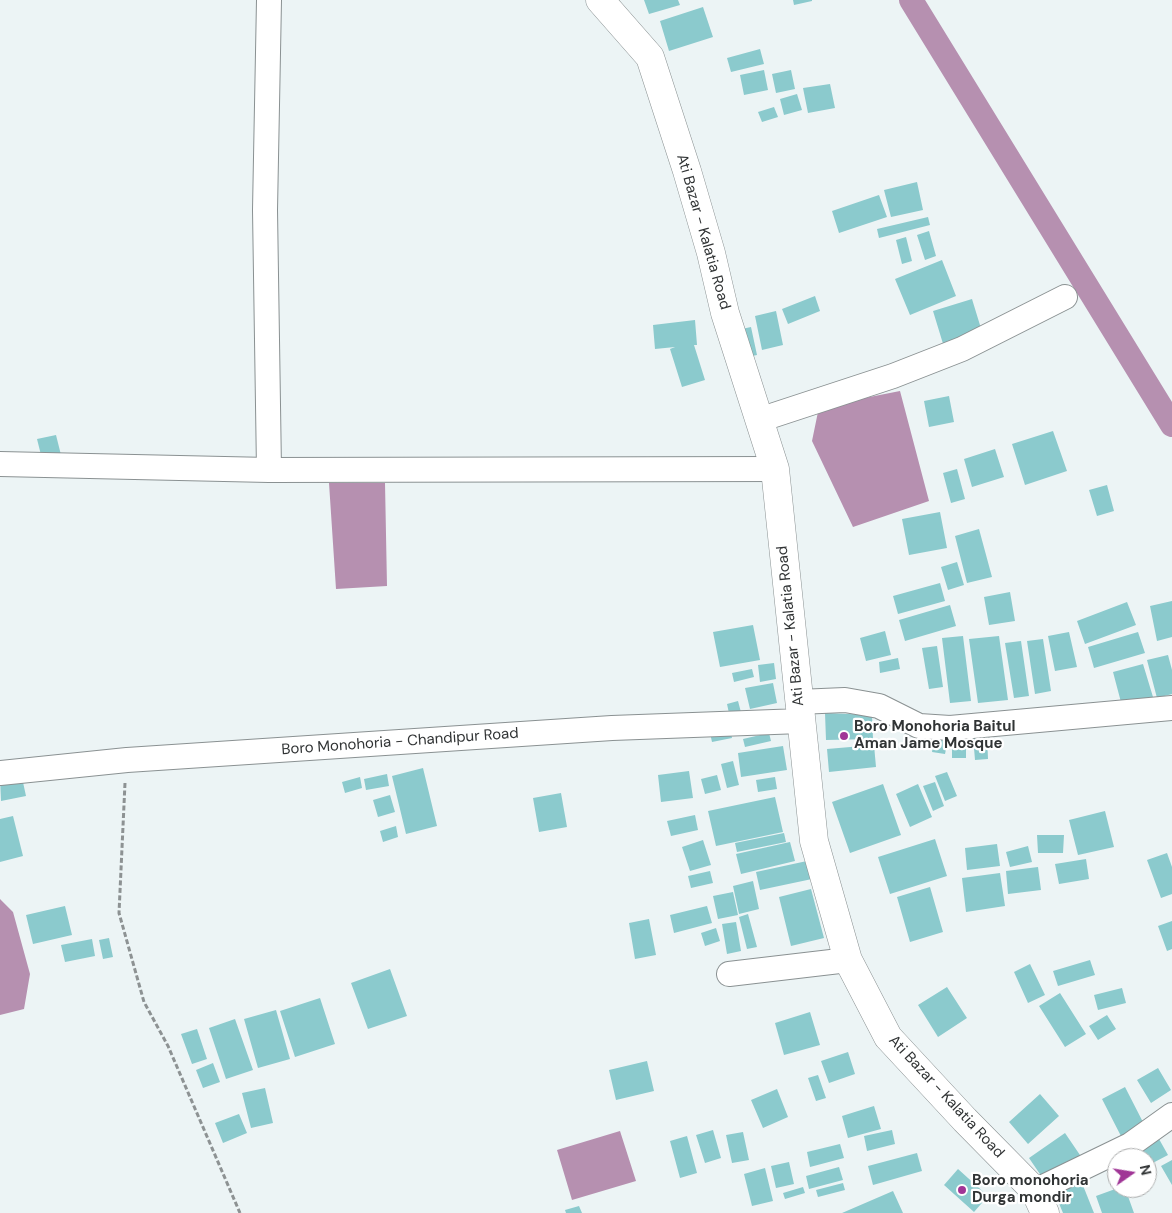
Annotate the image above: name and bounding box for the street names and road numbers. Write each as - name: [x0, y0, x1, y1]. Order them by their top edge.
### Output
- street label: Ati Bazar - Kalatia Road: [672, 152, 734, 312]
- street label: Ati Bazar - Kalatia Road: [774, 545, 808, 707]
- street label: Boro Monohoria - Chandipur Road: [281, 725, 519, 759]
- street label: Ati Bazar - Kalatia Road: [884, 1032, 1008, 1162]

